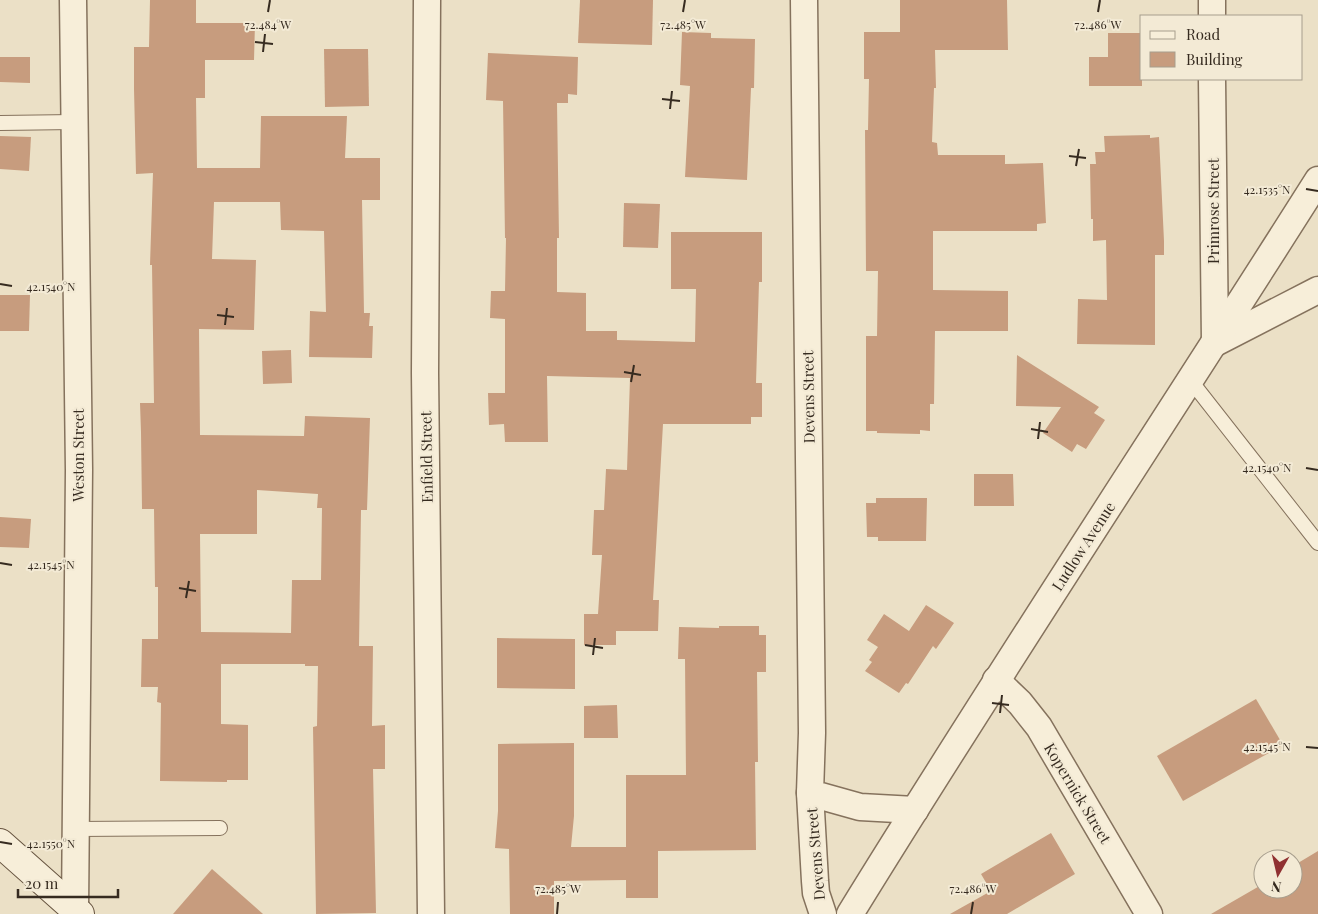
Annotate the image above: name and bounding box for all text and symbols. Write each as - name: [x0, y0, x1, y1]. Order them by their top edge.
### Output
- legend: [1140, 15, 1303, 80]
- text: 72.484°W: [245, 16, 291, 32]
- text: 72.485°W: [660, 16, 706, 32]
- text: 72.486°W: [1075, 16, 1122, 32]
- text: Road: [1186, 24, 1220, 44]
- text: Building: [1186, 49, 1243, 69]
- street label: Primrose Street: [1203, 157, 1223, 264]
- text: 42.1535°N: [1244, 181, 1291, 197]
- text: 42.1540°N: [26, 278, 76, 294]
- street label: Devens Street: [797, 350, 819, 444]
- street label: Weston Street: [68, 408, 88, 503]
- street label: Enfield Street: [415, 410, 437, 503]
- text: 42.1540°N: [1242, 459, 1292, 475]
- street label: Ludlow Avenue: [1047, 498, 1119, 594]
- text: 42.1545°N: [27, 556, 75, 572]
- text: 42.1545°N: [1243, 738, 1291, 754]
- street label: Kopernick Street: [1040, 739, 1116, 847]
- street label: Devens Street: [801, 806, 829, 901]
- text: 42.1550°N: [27, 835, 76, 851]
- north arrow: [1253, 849, 1303, 899]
- scale bar: [18, 866, 118, 898]
- text: 20 m: [25, 873, 59, 893]
- text: N: [1270, 877, 1282, 897]
- text: 72.485°W: [535, 880, 581, 896]
- text: 72.486°W: [950, 880, 997, 896]

